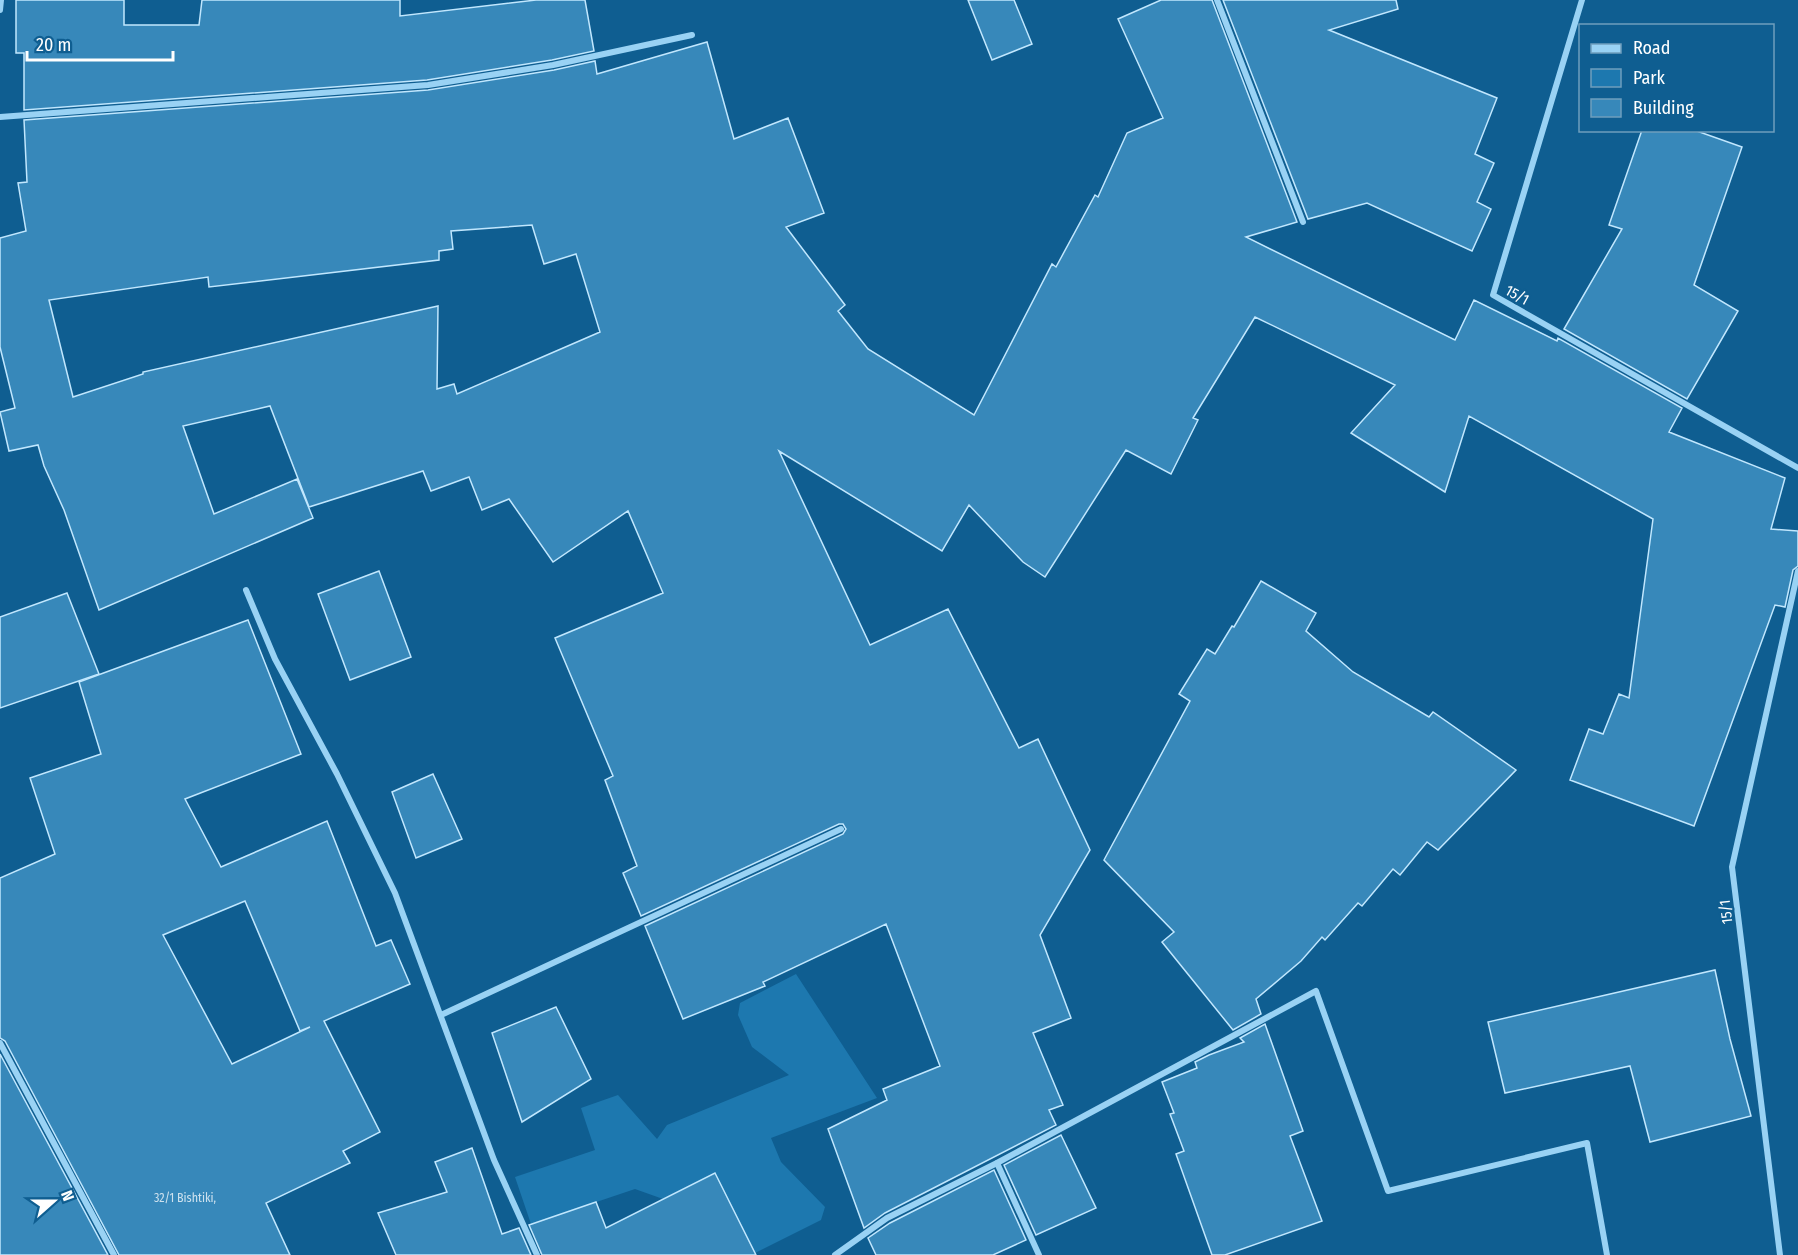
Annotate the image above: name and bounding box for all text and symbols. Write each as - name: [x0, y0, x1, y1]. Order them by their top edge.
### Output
- scale bar: [27, 24, 172, 62]
- legend: [1579, 24, 1774, 132]
- text: 20 m: [36, 34, 71, 56]
- text: Road: [1633, 37, 1670, 59]
- text: Park: [1633, 67, 1666, 89]
- text: Building: [1633, 97, 1694, 119]
- street label: 15/1: [1502, 281, 1532, 309]
- street label: 15/1: [1716, 899, 1736, 925]
- north arrow: [24, 1171, 84, 1231]
- text: N: [57, 1188, 78, 1204]
- house number: 32/1 Bishtiki,: [154, 1191, 216, 1205]

